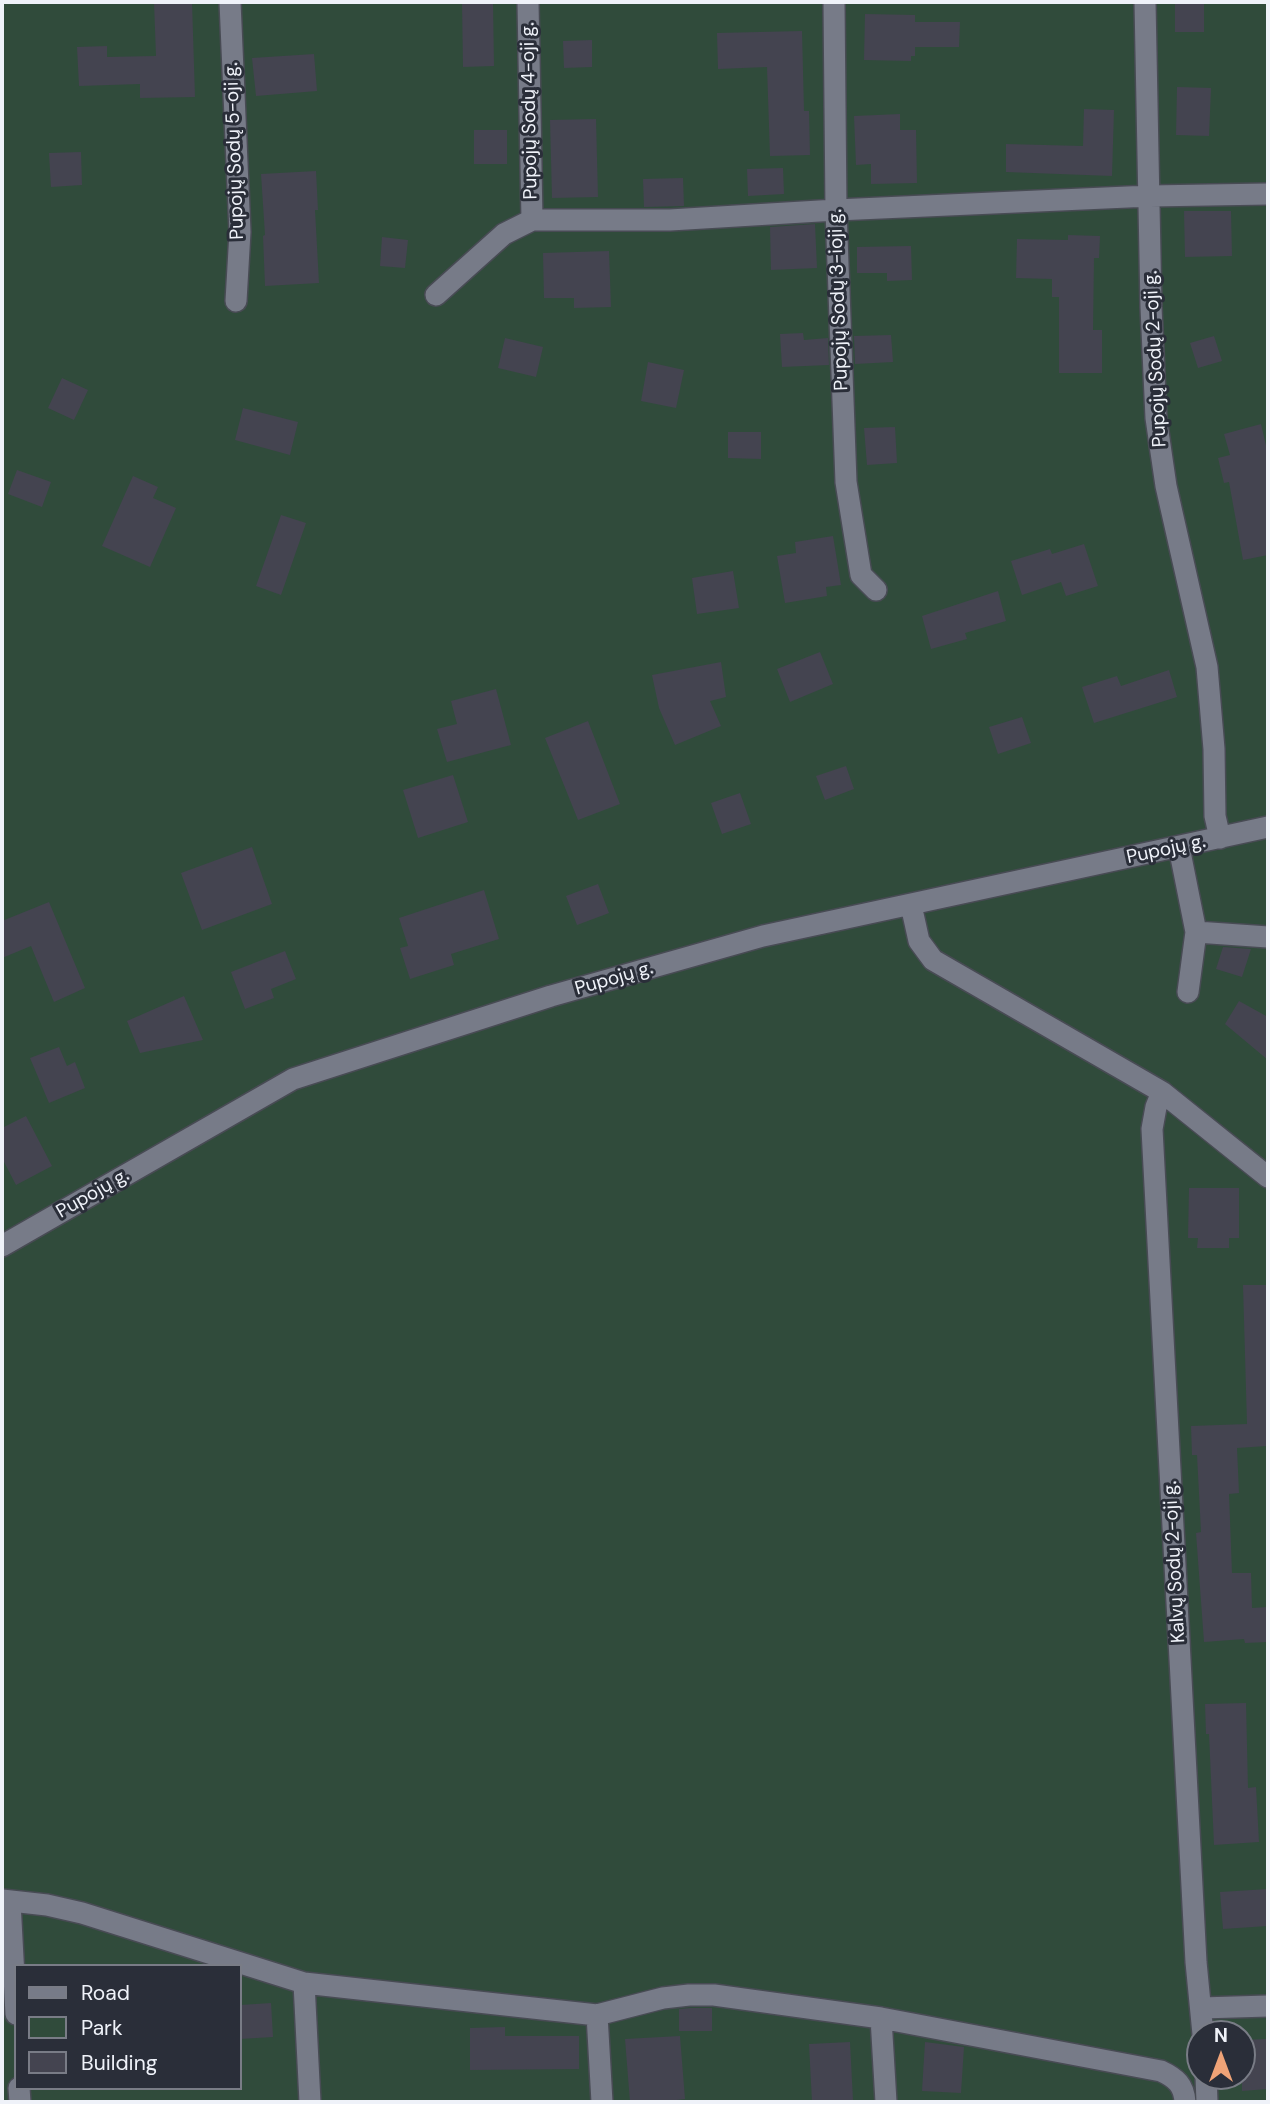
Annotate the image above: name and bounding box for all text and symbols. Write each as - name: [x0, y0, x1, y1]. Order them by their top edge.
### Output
- street label: Pupojų Sodų 4-oji g.: [517, 22, 543, 200]
- street label: Pupojų Sodų 5-oji g.: [221, 62, 249, 240]
- street label: Pupojų Sodų 3-ioji g.: [824, 209, 854, 391]
- street label: Pupojų Sodų 2-oji g.: [1140, 270, 1172, 448]
- street label: Pupojų g.: [1125, 831, 1207, 869]
- street label: Pupojų g.: [572, 957, 656, 1001]
- street label: Pupojų g.: [53, 1164, 133, 1224]
- street label: Kalvų Sodų 2-oji g.: [1159, 1480, 1191, 1644]
- legend: [14, 1964, 242, 2090]
- text: Road: [81, 1979, 130, 2007]
- text: Park: [81, 2014, 122, 2042]
- north arrow: [1186, 2020, 1256, 2090]
- text: N: [1214, 2023, 1228, 2048]
- text: Building: [81, 2049, 157, 2077]

